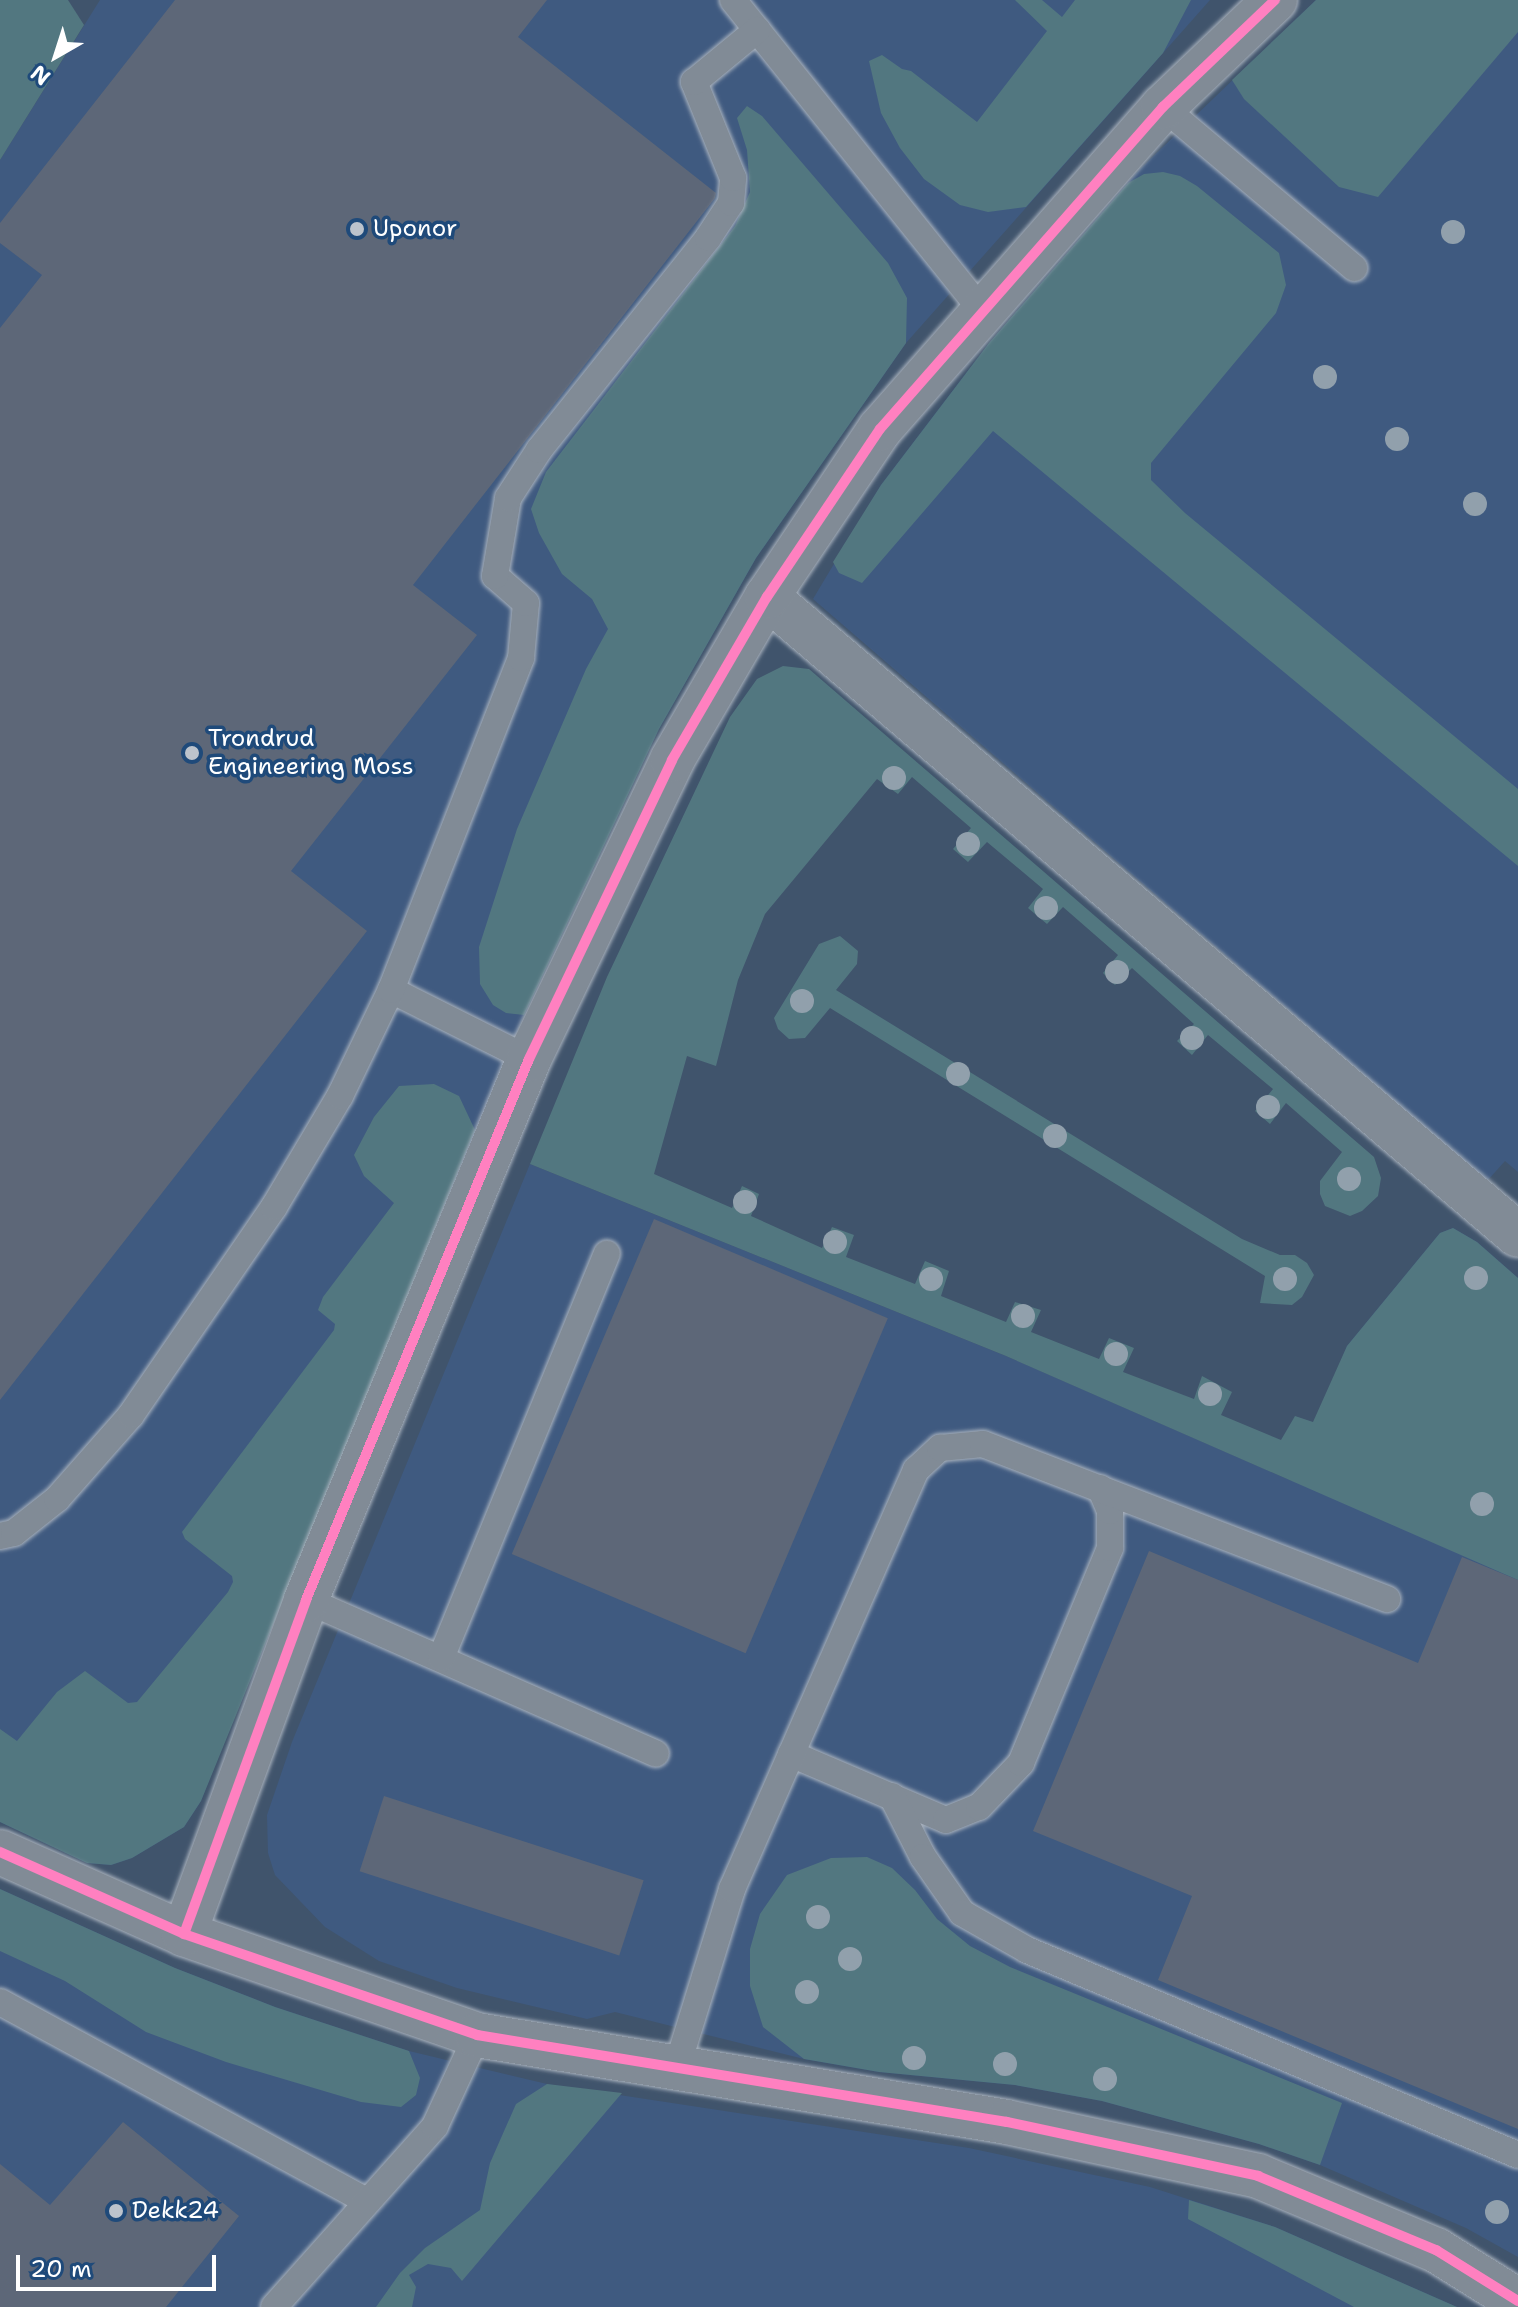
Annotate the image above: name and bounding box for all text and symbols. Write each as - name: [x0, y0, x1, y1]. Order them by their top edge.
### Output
- north arrow: [16, 16, 96, 96]
- text: N: [25, 58, 56, 92]
- place label: Uponor: [373, 215, 457, 243]
- marker: Uponor: [348, 220, 366, 238]
- place label: Trondrud Engineering Moss: [208, 725, 414, 781]
- marker: Trondrud Engineering Moss: [183, 744, 201, 762]
- place label: Dekk24: [132, 2197, 219, 2225]
- marker: Dekk24: [107, 2202, 125, 2220]
- scale bar: [20, 2239, 220, 2289]
- text: 20 m: [30, 2253, 92, 2285]

